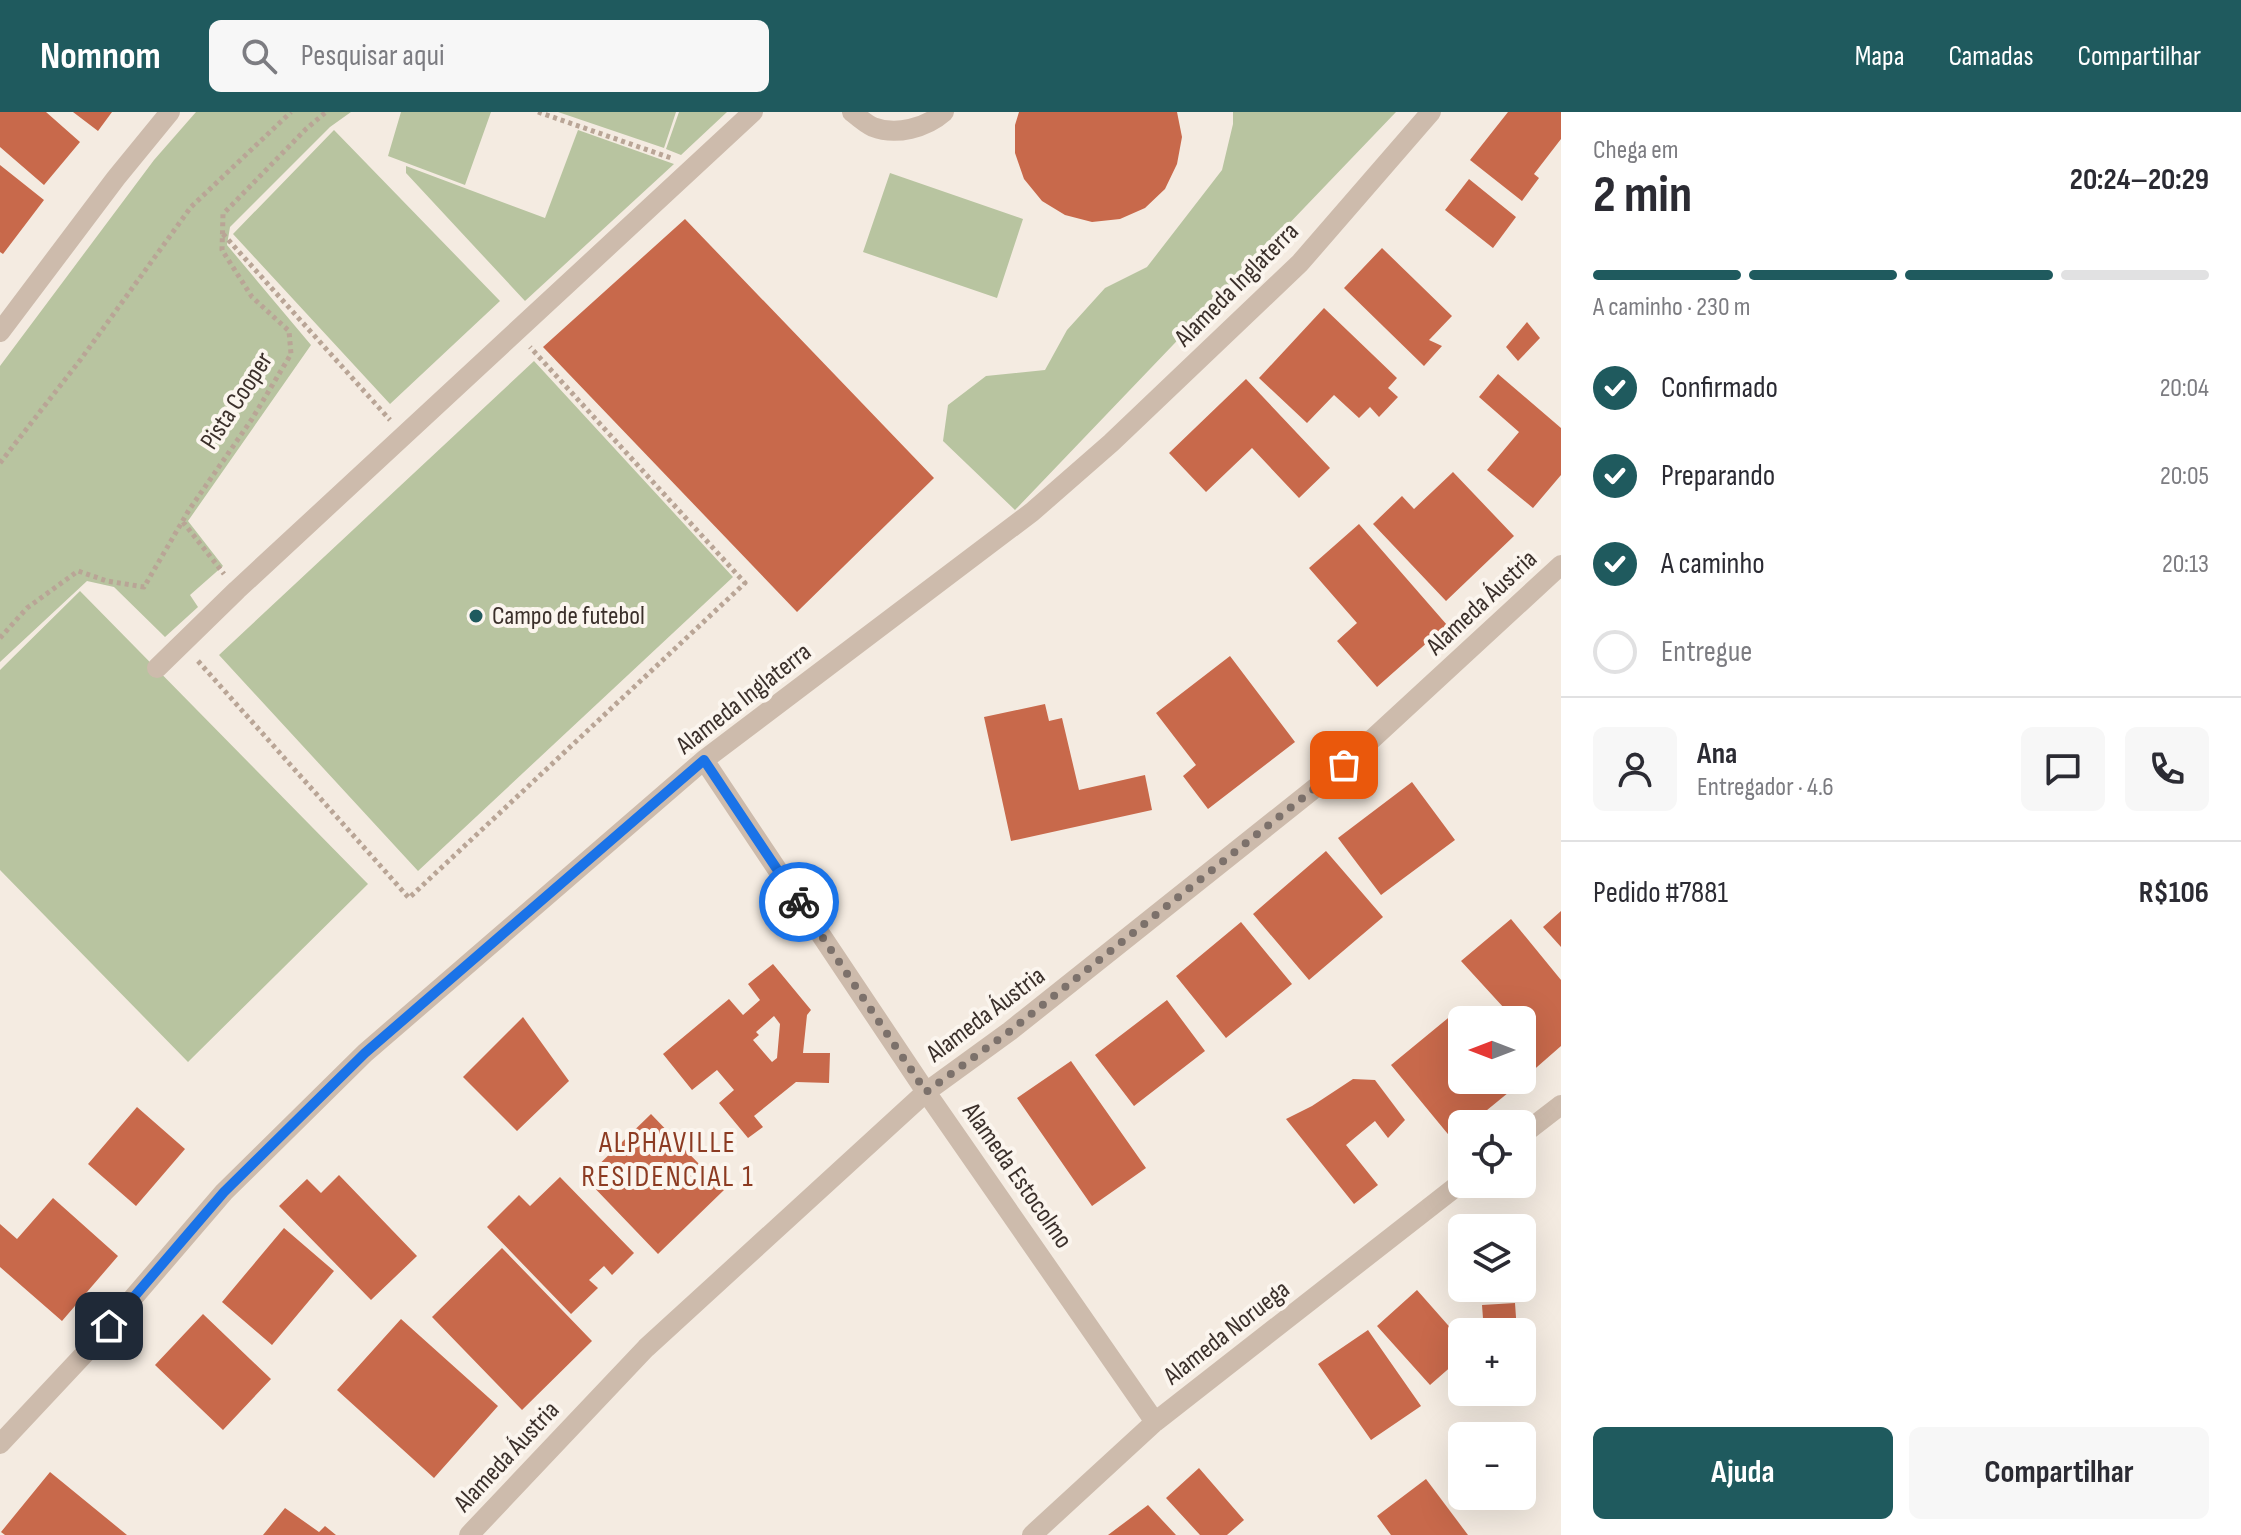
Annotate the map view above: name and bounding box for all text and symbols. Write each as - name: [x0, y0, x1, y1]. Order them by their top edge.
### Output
- search box: [209, 20, 769, 92]
- text: Nomnom: [40, 34, 161, 79]
- icon: search: [237, 34, 281, 78]
- text: Pesquisar aqui: [301, 38, 445, 74]
- text: Mapa: [1855, 40, 1904, 73]
- text: Camadas: [1948, 40, 2034, 73]
- text: Compartilhar: [2078, 40, 2201, 73]
- text: Chega em: [1593, 135, 1679, 166]
- text: 20:24–20:29: [2070, 162, 2209, 198]
- text: 2 min: [1593, 164, 1692, 227]
- street label: Alameda Inglaterra: [1168, 217, 1305, 354]
- text: A caminho · 230 m: [1593, 292, 1750, 323]
- street label: Pista Cooper: [194, 346, 280, 455]
- icon: check: [1593, 366, 1637, 410]
- text: Confirmado: [1661, 370, 1778, 406]
- text: 20:04: [2160, 373, 2209, 404]
- icon: check: [1593, 454, 1637, 498]
- text: Preparando: [1661, 458, 1775, 494]
- text: 20:05: [2160, 461, 2209, 492]
- icon: check: [1593, 542, 1637, 586]
- street label: Alameda Áustria: [1419, 544, 1544, 663]
- text: A caminho: [1661, 546, 1765, 582]
- text: 20:13: [2162, 549, 2209, 580]
- place label: Campo de futebol: [492, 601, 645, 632]
- marker: Campo de futebol: [467, 607, 485, 625]
- text: Entregue: [1661, 634, 1752, 670]
- street label: Alameda Inglaterra: [670, 637, 818, 762]
- button: person: [1593, 727, 1677, 811]
- button: chat: [2021, 727, 2105, 811]
- button: phone: [2125, 727, 2209, 811]
- pin: [1310, 731, 1378, 799]
- text: Ana: [1697, 736, 1737, 772]
- icon: bag: [1322, 743, 1366, 787]
- text: Entregador · 4.6: [1697, 772, 1834, 803]
- courier: [759, 862, 839, 942]
- text: Pedido #7881: [1593, 875, 1728, 911]
- text: R$106: [2139, 875, 2209, 911]
- icon: bike: [777, 880, 821, 924]
- street label: Alameda Áustria: [920, 960, 1051, 1070]
- north arrow: [1448, 1006, 1536, 1094]
- map controls: [1448, 1006, 1536, 1510]
- street label: Alameda Estocolmo: [955, 1096, 1079, 1255]
- button: locate: [1448, 1110, 1536, 1198]
- district label: ALPHAVILLE RESIDENCIAL 1: [581, 1125, 755, 1195]
- button: layers: [1448, 1214, 1536, 1302]
- street label: Alameda Noruega: [1157, 1274, 1296, 1392]
- pin: [75, 1292, 143, 1360]
- icon: home: [87, 1304, 131, 1348]
- button: +: [1448, 1318, 1536, 1406]
- street label: Alameda Áustria: [447, 1395, 566, 1520]
- button: −: [1448, 1422, 1536, 1510]
- button: Ajuda: [1593, 1427, 1893, 1519]
- button: Compartilhar: [1909, 1427, 2209, 1519]

